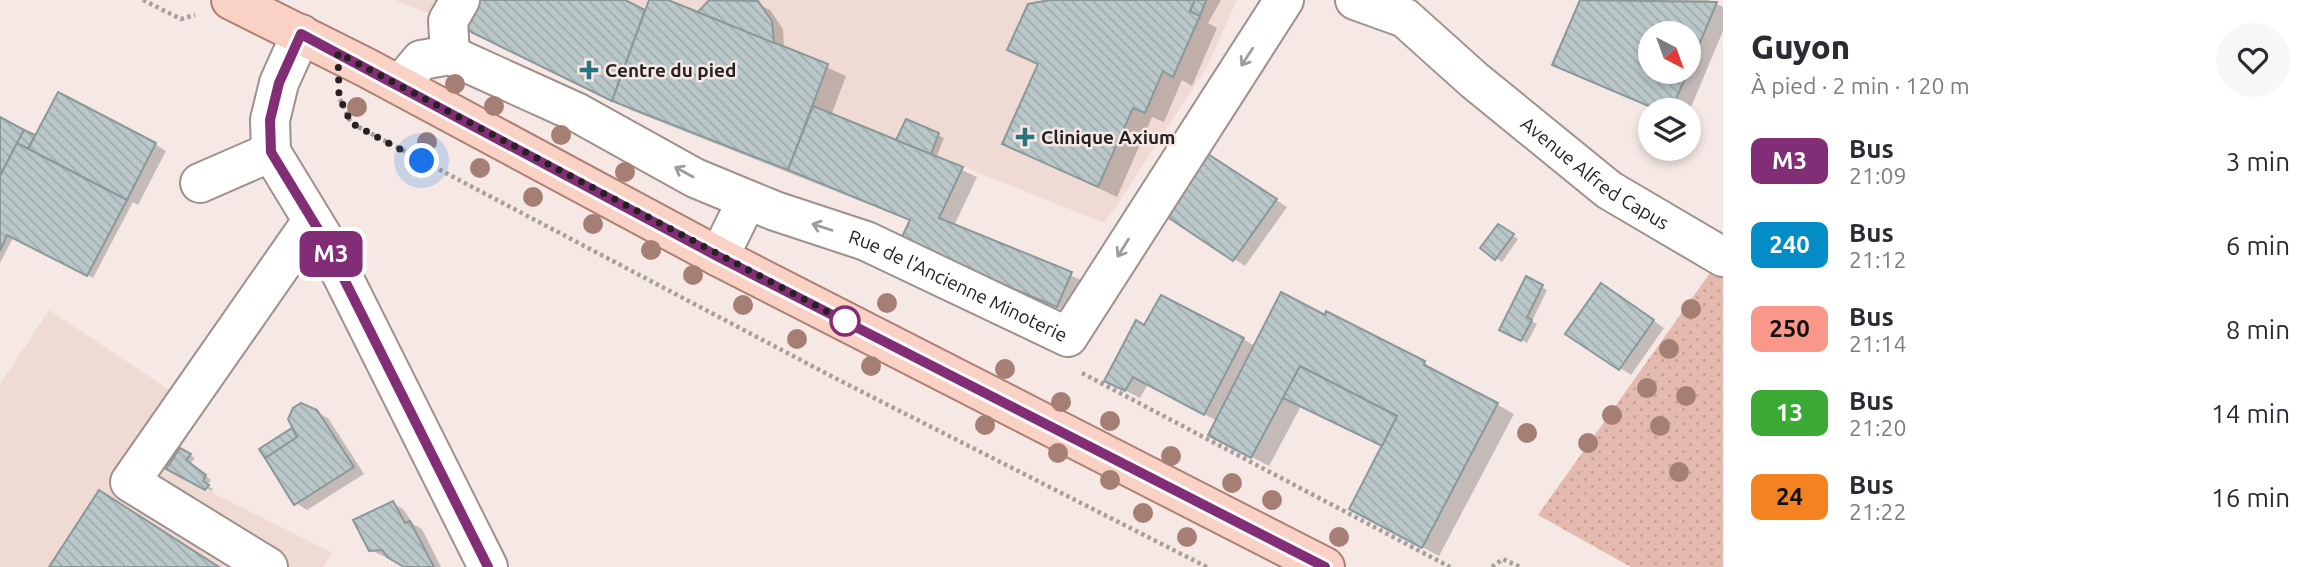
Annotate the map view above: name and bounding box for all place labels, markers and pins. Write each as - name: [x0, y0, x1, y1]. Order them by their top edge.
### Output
- place label: Centre du pied: [605, 59, 736, 81]
- marker: Centre du pied: [579, 60, 599, 80]
- place label: Clinique Axium: [1041, 126, 1175, 148]
- marker: Clinique Axium: [1015, 127, 1035, 147]
- unlabelled marker: [830, 306, 860, 336]

